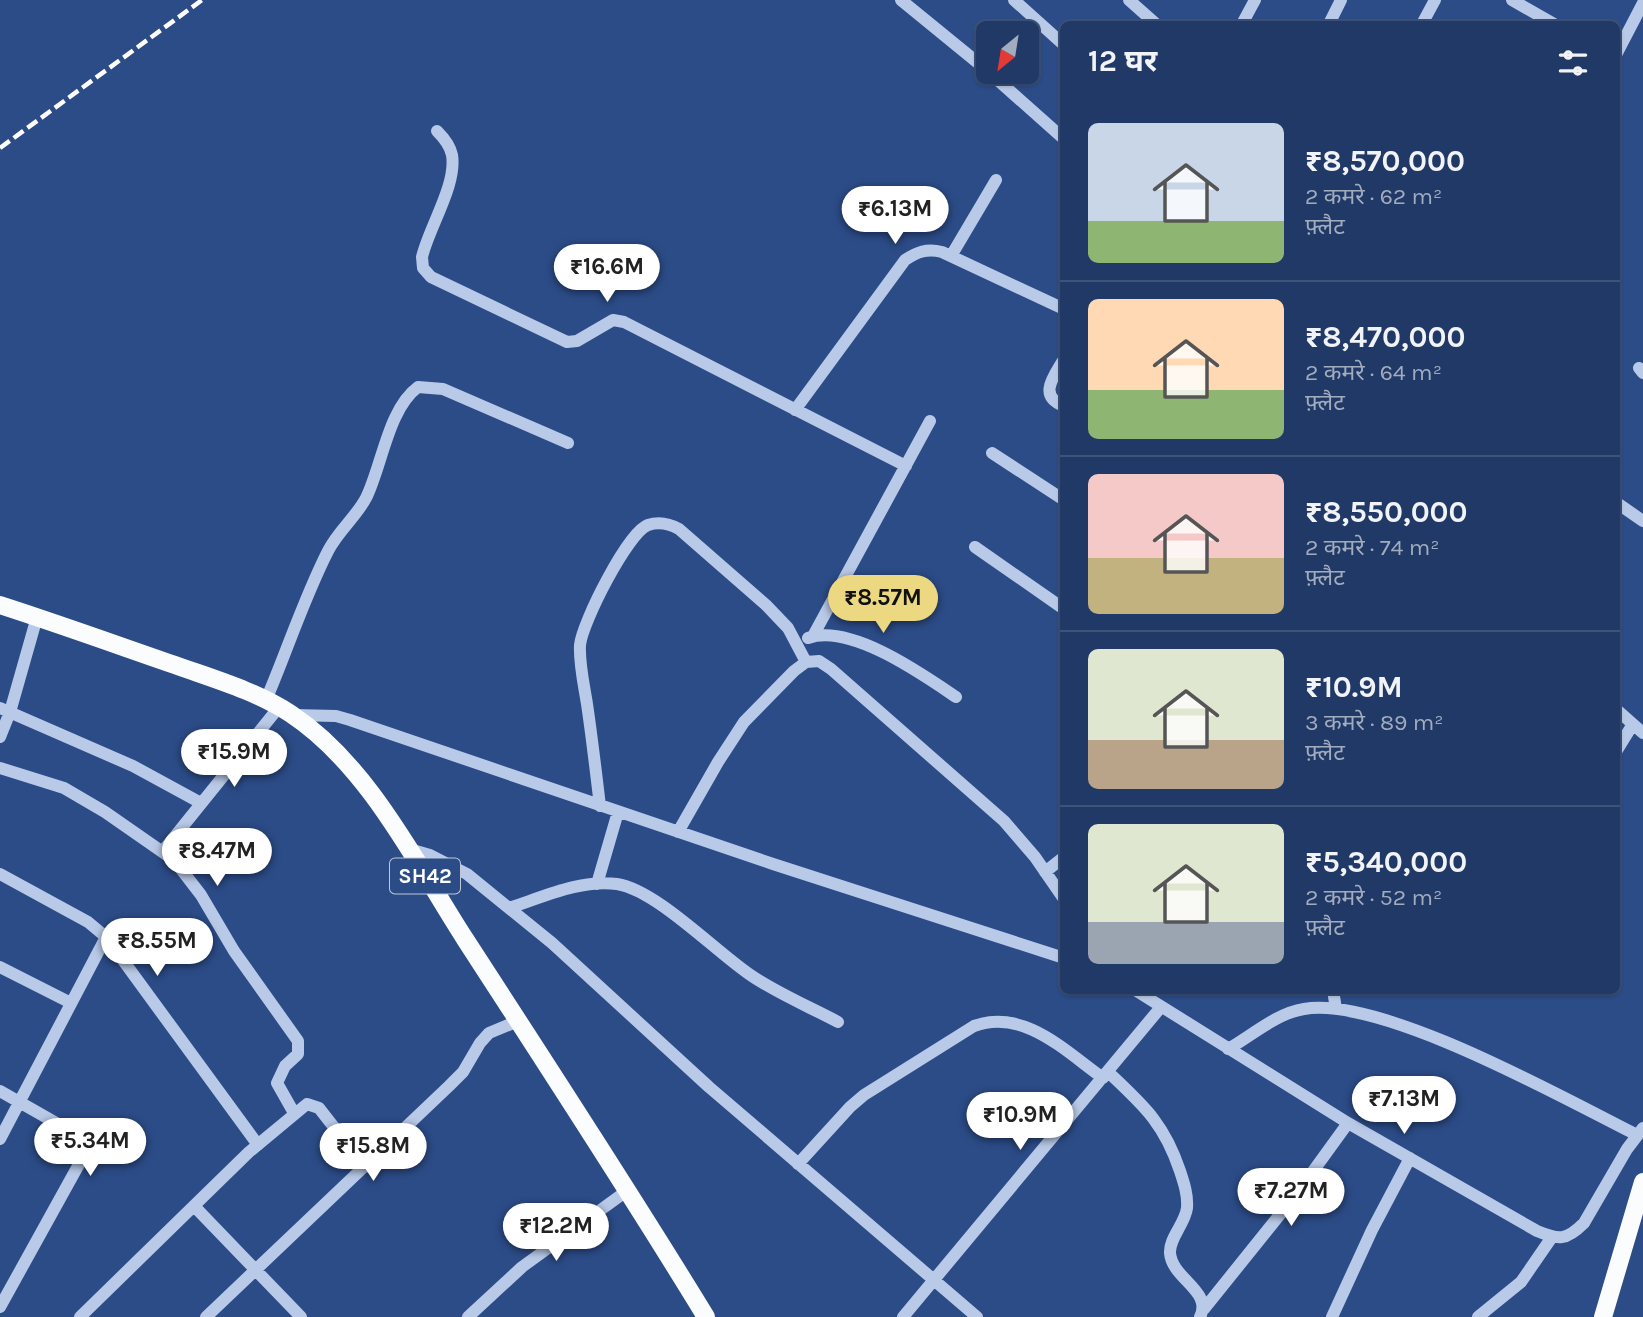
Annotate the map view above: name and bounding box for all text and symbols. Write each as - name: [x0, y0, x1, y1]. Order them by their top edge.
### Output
- north arrow: [976, 21, 1040, 84]
- map controls: [976, 21, 1039, 84]
- text: 12 घर: [1088, 43, 1157, 79]
- icon: filters: [1554, 44, 1592, 82]
- text: ₹8,570,000: [1305, 143, 1465, 179]
- icon: home: [1144, 151, 1228, 235]
- text: 2 कमरे · 62 m²: [1305, 183, 1442, 210]
- pin: ₹6.13M: [838, 187, 952, 246]
- text: ₹6.13M: [858, 195, 932, 222]
- text: फ़्लैट: [1305, 213, 1345, 240]
- pin: ₹16.6M: [550, 244, 664, 304]
- text: ₹16.6M: [570, 253, 644, 280]
- text: ₹8,470,000: [1305, 319, 1465, 355]
- icon: home: [1144, 327, 1228, 411]
- text: 2 कमरे · 64 m²: [1305, 359, 1442, 386]
- text: फ़्लैट: [1305, 389, 1345, 416]
- text: ₹8,550,000: [1305, 494, 1468, 530]
- icon: home: [1144, 502, 1228, 586]
- text: 2 कमरे · 74 m²: [1305, 534, 1440, 561]
- text: फ़्लैट: [1305, 564, 1345, 591]
- pin: ₹8.57M: [826, 576, 940, 635]
- text: ₹8.57M: [844, 584, 922, 611]
- text: ₹10.9M: [1305, 669, 1403, 705]
- icon: home: [1144, 677, 1228, 761]
- text: 3 कमरे · 89 m²: [1305, 709, 1444, 736]
- pin: ₹15.9M: [177, 730, 291, 789]
- text: ₹15.9M: [197, 738, 271, 765]
- text: फ़्लैट: [1305, 739, 1345, 766]
- pin: ₹8.47M: [160, 828, 274, 888]
- text: ₹8.47M: [178, 837, 256, 864]
- text: ₹5,340,000: [1305, 844, 1467, 880]
- icon: home: [1144, 852, 1228, 936]
- road number: SH42: [390, 858, 460, 894]
- text: 2 कमरे · 52 m²: [1305, 884, 1442, 911]
- text: फ़्लैट: [1305, 914, 1345, 941]
- pin: ₹8.55M: [100, 918, 214, 978]
- text: ₹8.55M: [117, 927, 197, 954]
- pin: ₹7.13M: [1347, 1076, 1461, 1136]
- text: ₹7.13M: [1368, 1085, 1440, 1112]
- pin: ₹10.9M: [963, 1092, 1077, 1152]
- text: ₹10.9M: [983, 1101, 1058, 1128]
- pin: ₹5.34M: [33, 1118, 147, 1178]
- pin: ₹15.8M: [316, 1124, 430, 1183]
- text: ₹5.34M: [50, 1127, 130, 1154]
- text: ₹15.8M: [336, 1132, 410, 1159]
- pin: ₹7.27M: [1234, 1168, 1348, 1228]
- text: ₹7.27M: [1253, 1177, 1329, 1204]
- pin: ₹12.2M: [499, 1204, 613, 1263]
- text: ₹12.2M: [519, 1212, 593, 1239]

